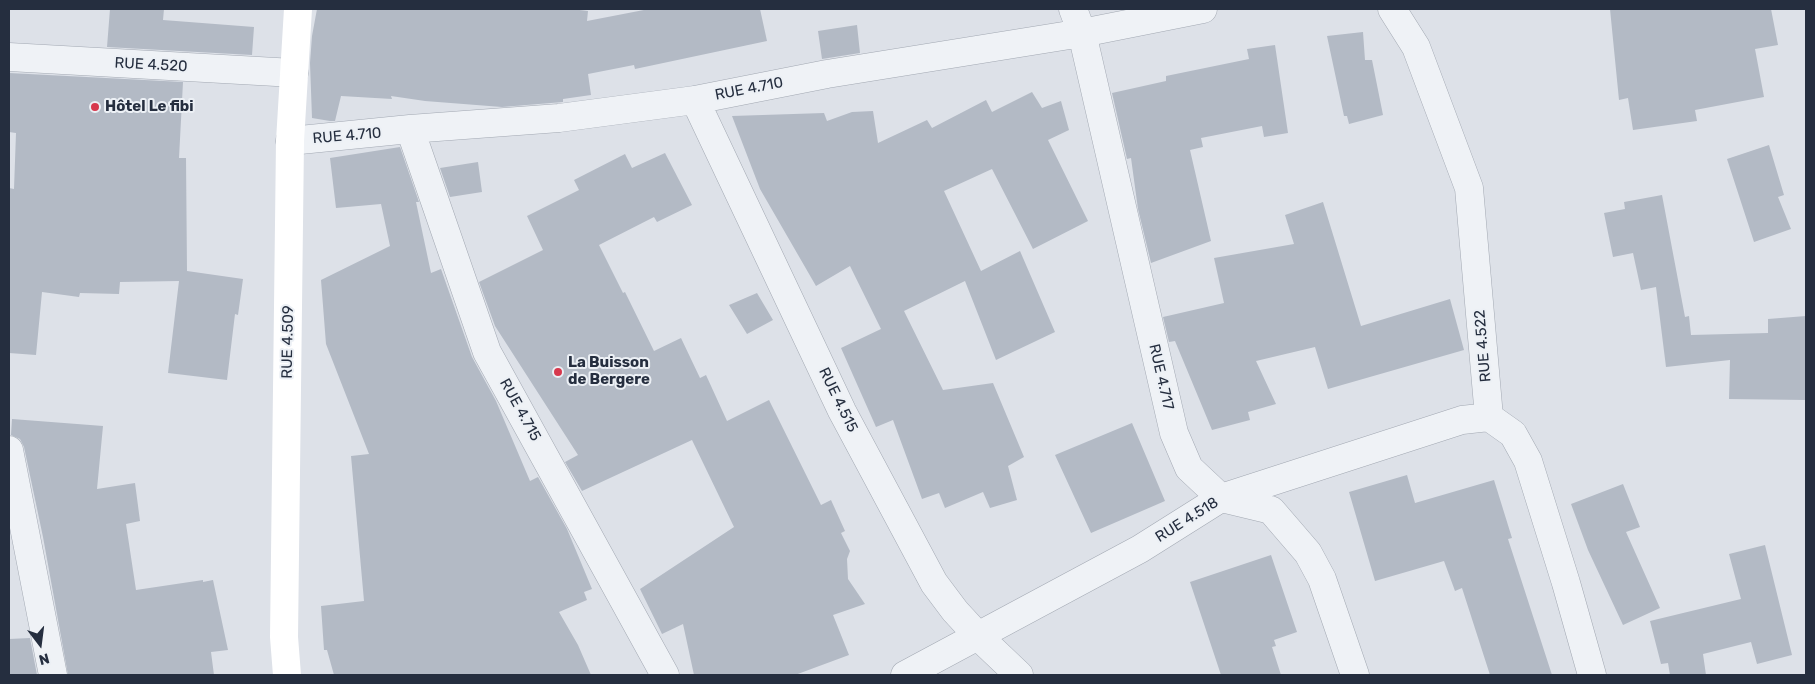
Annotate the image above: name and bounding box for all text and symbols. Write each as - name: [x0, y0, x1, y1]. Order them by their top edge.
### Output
- street label: RUE 4.520: [114, 54, 188, 76]
- street label: RUE 4.710: [713, 74, 785, 104]
- place label: Hôtel Le fibi: [105, 98, 194, 116]
- marker: Hôtel Le fibi: [89, 101, 101, 113]
- street label: RUE 4.710: [312, 124, 382, 148]
- street label: RUE 4.509: [278, 305, 298, 379]
- street label: RUE 4.522: [1471, 309, 1495, 383]
- street label: RUE 4.717: [1145, 342, 1177, 412]
- place label: La Buisson de Bergere: [568, 354, 650, 389]
- street label: RUE 4.515: [815, 365, 861, 435]
- marker: La Buisson de Bergere: [552, 366, 564, 378]
- street label: RUE 4.715: [496, 376, 544, 444]
- street label: RUE 4.518: [1152, 494, 1222, 546]
- north arrow: [15, 619, 65, 669]
- text: N: [37, 649, 51, 668]

